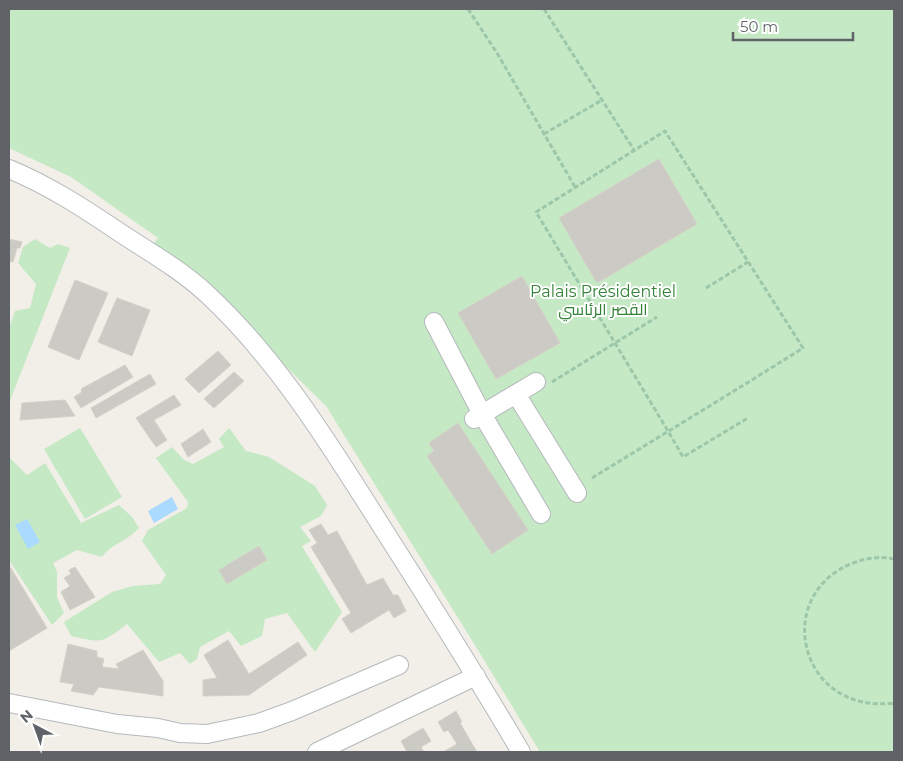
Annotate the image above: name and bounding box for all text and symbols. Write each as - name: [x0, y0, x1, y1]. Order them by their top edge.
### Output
- scale bar: [733, 10, 853, 42]
- text: 50 m: [740, 17, 778, 36]
- park label: Palais Présidentiel القصر الرئاسي: [530, 282, 676, 322]
- north arrow: [10, 701, 60, 751]
- text: N: [16, 706, 37, 727]

